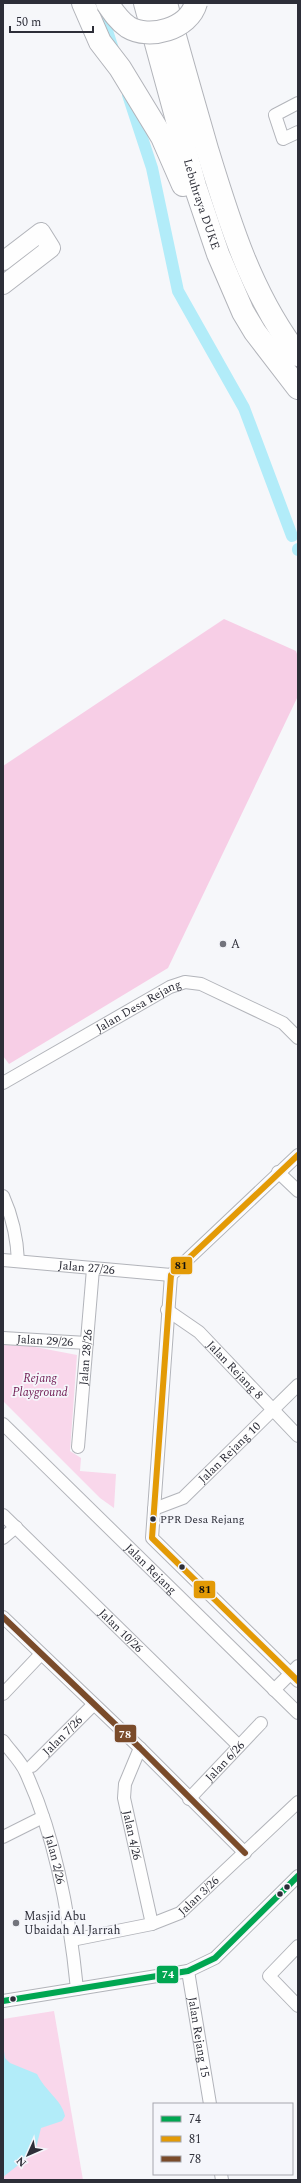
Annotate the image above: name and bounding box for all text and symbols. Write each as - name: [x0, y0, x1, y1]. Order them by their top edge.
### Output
- scale bar: [10, 8, 93, 34]
- text: 50 m: [16, 13, 41, 32]
- street label: Lebuhraya DUKE: [178, 157, 225, 252]
- place label: A: [231, 935, 240, 954]
- marker: A: [218, 939, 228, 949]
- street label: Jalan Desa Rejang: [92, 975, 184, 1038]
- street label: Jalan 27/26: [58, 1256, 116, 1280]
- line badge: 81: [170, 1256, 193, 1275]
- text: 81: [175, 1257, 187, 1274]
- street label: Jalan 28/26: [74, 1328, 98, 1386]
- street label: Jalan 29/26: [16, 1330, 74, 1352]
- street label: Jalan Rejang 8: [202, 1336, 268, 1404]
- park label: Rejang Playground: [12, 1369, 68, 1402]
- street label: Jalan Rejang 10: [194, 1417, 265, 1488]
- place label: PPR Desa Rejang: [160, 1511, 245, 1528]
- marker: PPR Desa Rejang: [148, 1514, 158, 1524]
- street label: Jalan Rejang: [120, 1539, 181, 1599]
- unlabelled marker: [177, 1562, 187, 1572]
- line badge: 81: [193, 1580, 216, 1599]
- text: 81: [199, 1581, 211, 1598]
- street label: Jalan 10/26: [94, 1604, 147, 1657]
- street label: Jalan 7/26: [38, 1711, 87, 1761]
- line badge: 78: [114, 1724, 137, 1743]
- text: 78: [119, 1726, 131, 1743]
- street label: Jalan 6/26: [201, 1737, 249, 1786]
- street label: Jalan 4/26: [117, 1808, 147, 1862]
- street label: Jalan 2/26: [39, 1832, 70, 1886]
- street label: Jalan 3/26: [174, 1872, 224, 1920]
- unlabelled marker: [282, 1882, 292, 1892]
- unlabelled marker: [275, 1889, 285, 1899]
- place label: Masjid Abu Ubaidah Al Jarrah: [24, 1907, 120, 1940]
- marker: Masjid Abu Ubaidah Al Jarrah: [11, 1918, 21, 1928]
- line badge: 74: [156, 1965, 179, 1984]
- text: 74: [162, 1966, 175, 1983]
- unlabelled marker: [8, 1994, 18, 2004]
- street label: Jalan Rejang 15: [182, 1995, 214, 2079]
- legend: [153, 2103, 293, 2175]
- text: 74: [189, 2110, 201, 2129]
- text: 81: [189, 2130, 201, 2149]
- north arrow: [8, 2135, 48, 2175]
- text: 78: [189, 2150, 201, 2169]
- text: N: [12, 2153, 30, 2171]

